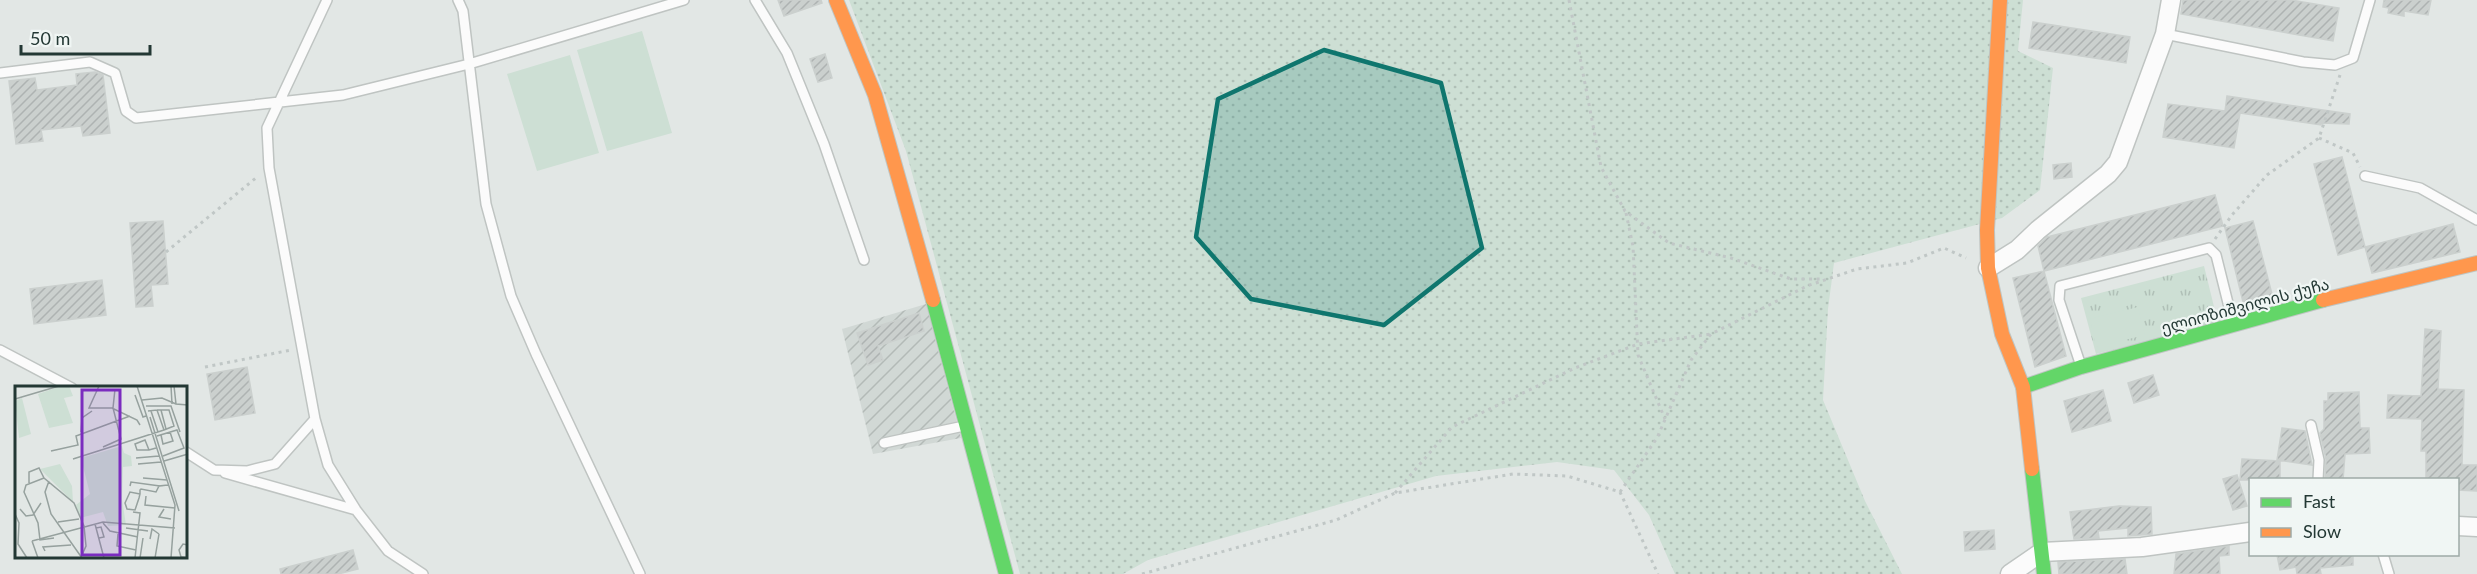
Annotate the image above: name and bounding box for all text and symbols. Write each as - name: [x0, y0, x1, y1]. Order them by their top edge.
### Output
- scale bar: [21, 18, 150, 56]
- text: 50 m: [30, 27, 70, 49]
- street label: ელიოზიშვილის ქუჩა: [2159, 273, 2332, 339]
- inset map: [15, 386, 188, 559]
- legend: [2249, 478, 2459, 556]
- text: Fast: [2303, 490, 2336, 512]
- text: Slow: [2303, 520, 2341, 542]

